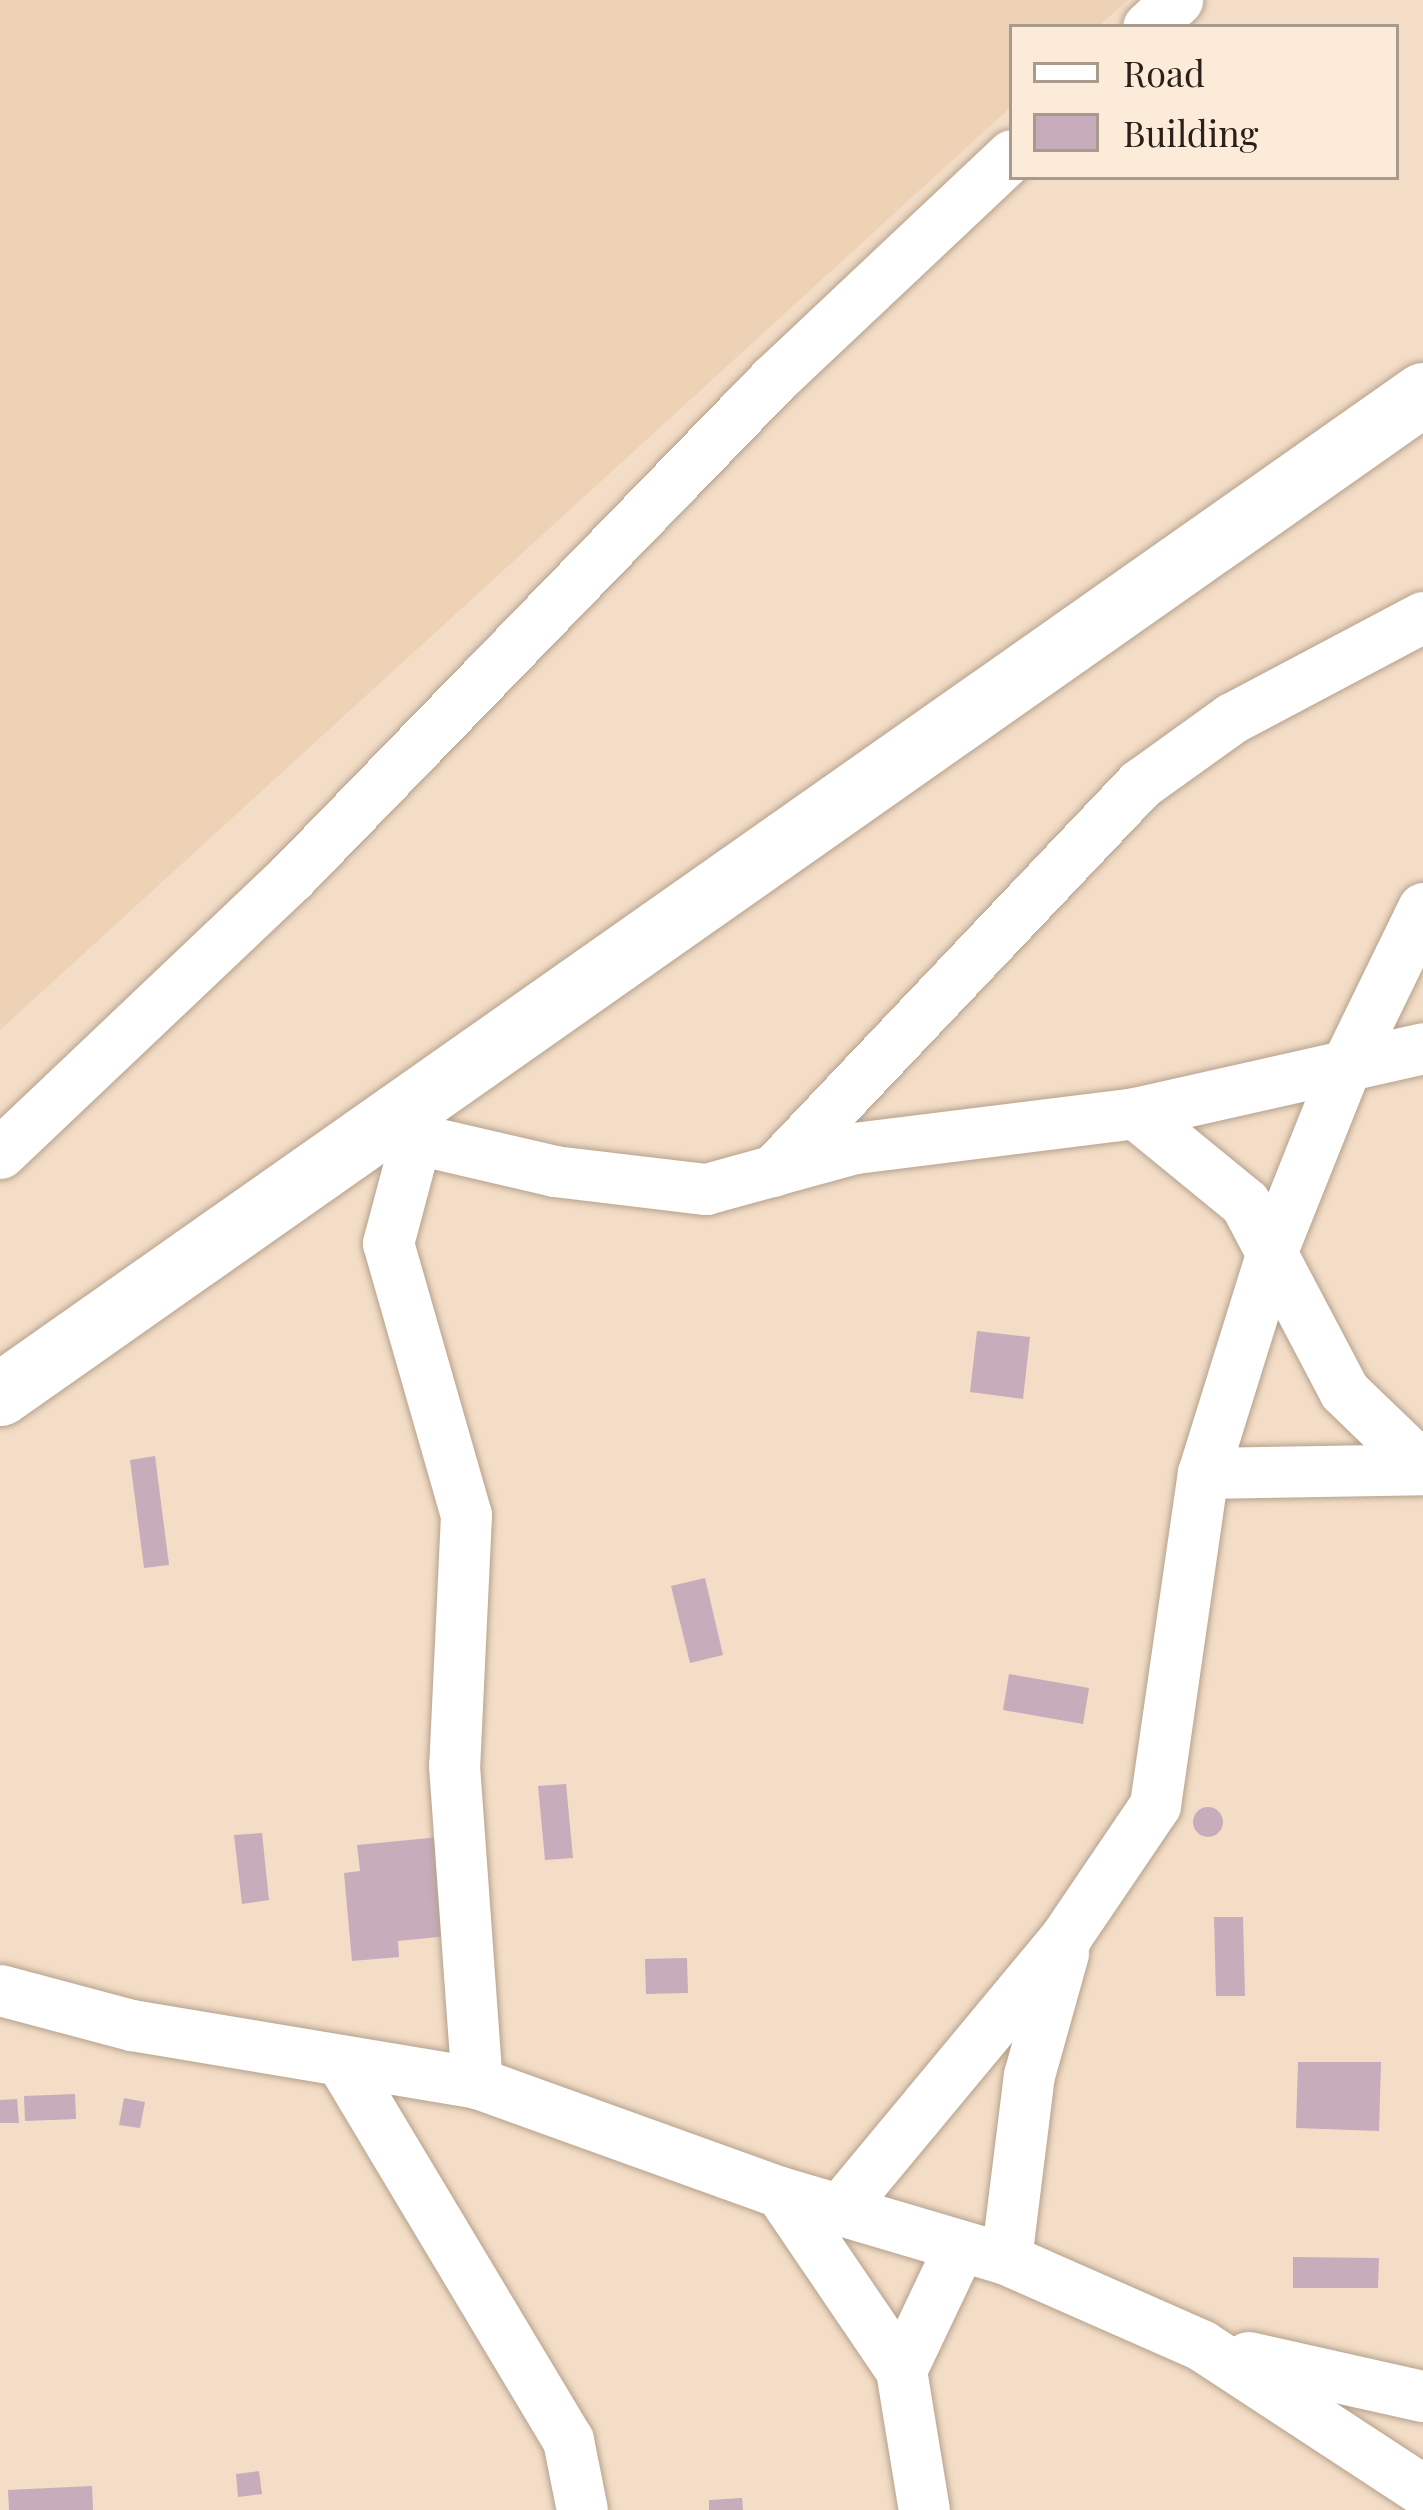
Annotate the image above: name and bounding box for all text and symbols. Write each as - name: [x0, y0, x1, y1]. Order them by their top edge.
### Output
- legend: [1009, 24, 1399, 180]
- text: Road: [1123, 48, 1205, 96]
- text: Building: [1123, 108, 1258, 156]

